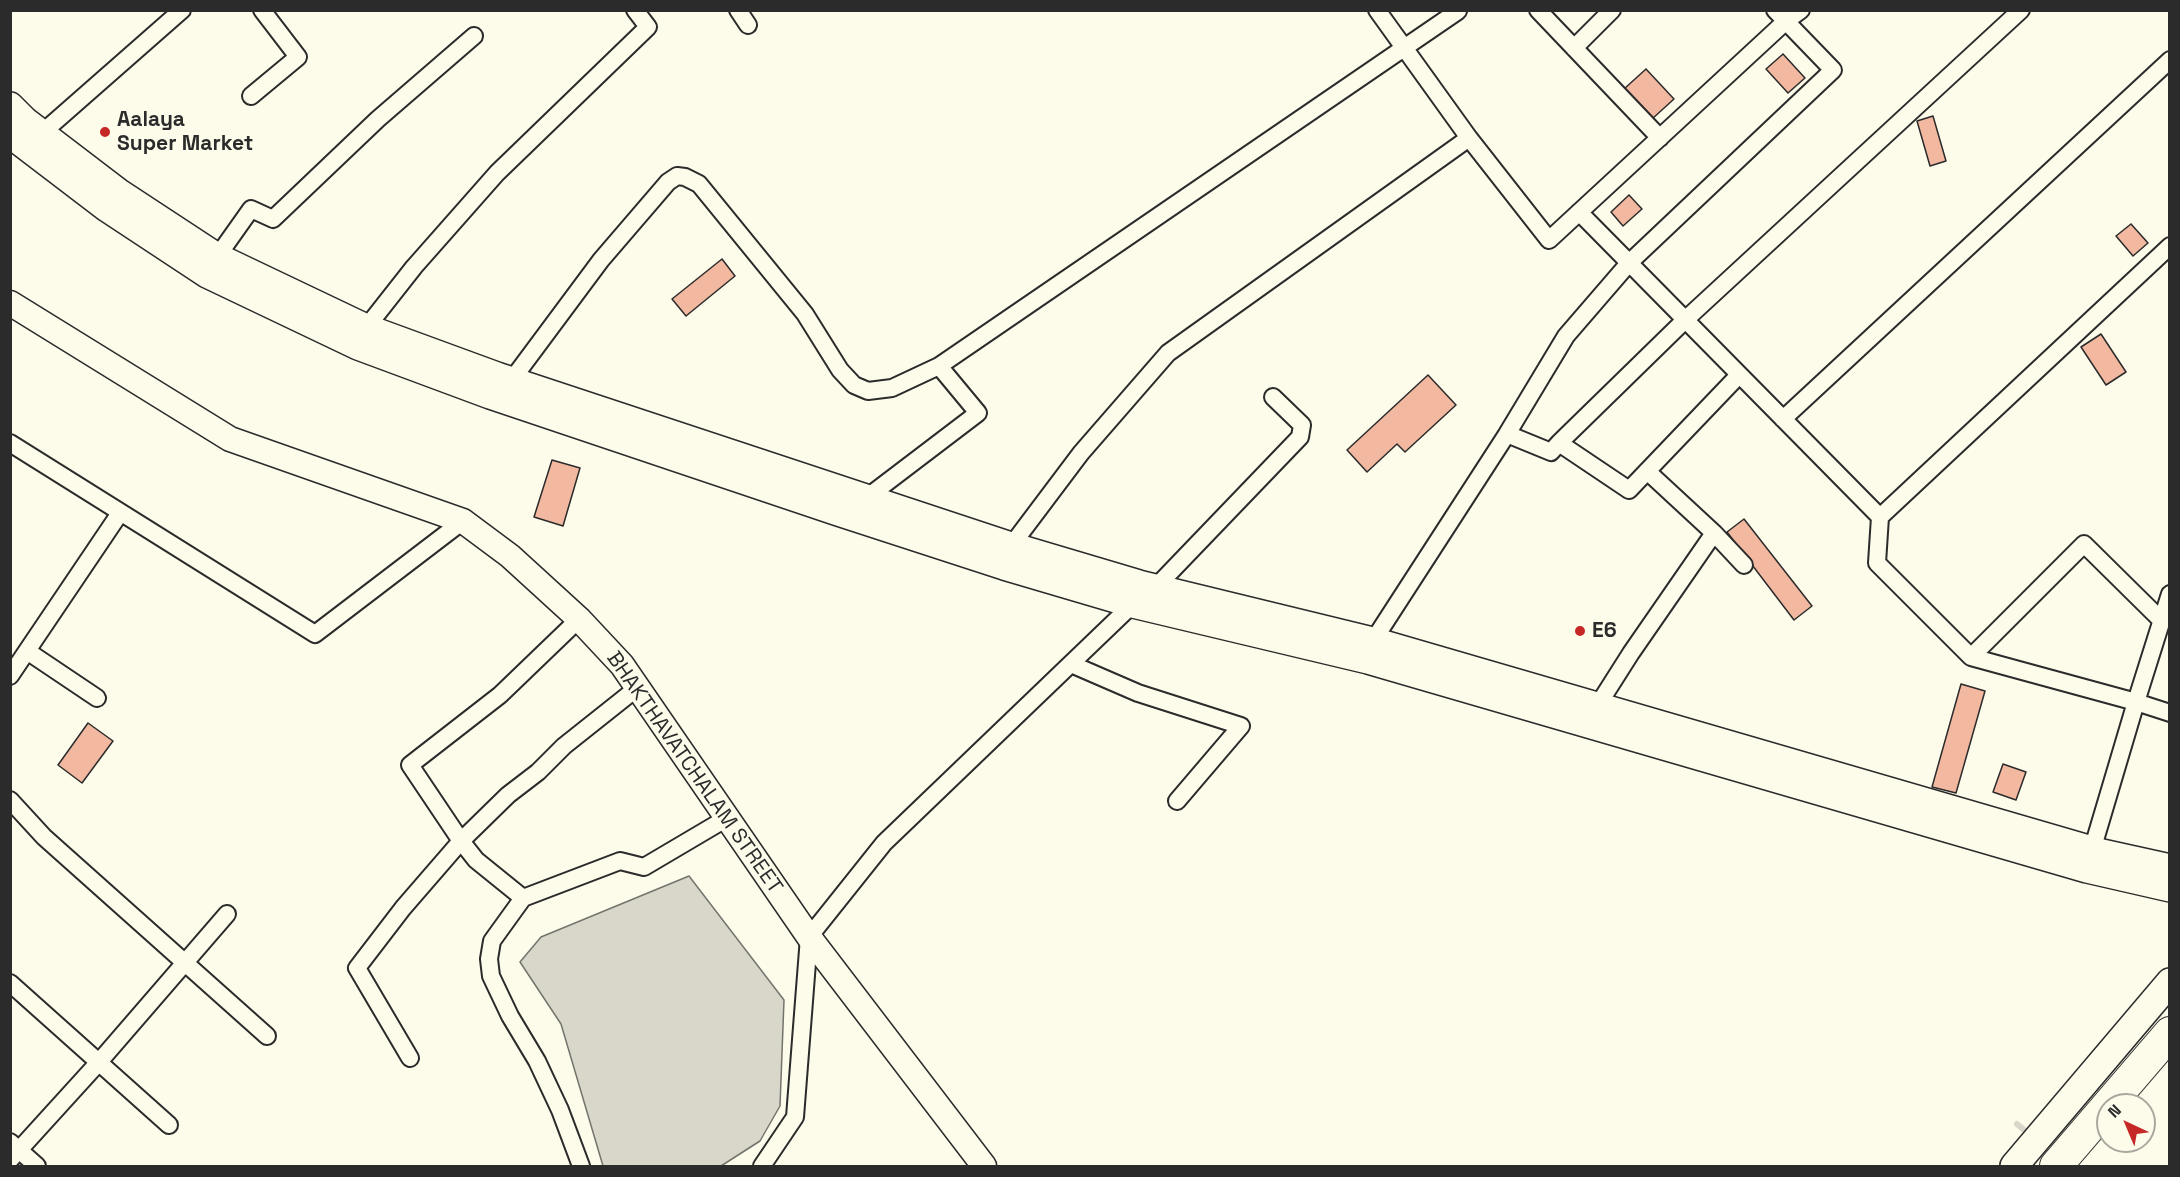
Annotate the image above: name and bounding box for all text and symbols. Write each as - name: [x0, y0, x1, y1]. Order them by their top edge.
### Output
- place label: Aalaya Super Market: [117, 107, 253, 157]
- marker: Aalaya Super Market: [98, 125, 112, 139]
- place label: E6: [1592, 618, 1617, 644]
- marker: E6: [1573, 624, 1587, 638]
- street label: BHAKTHAVATCHALAM STREET: [601, 647, 787, 899]
- north arrow: [2096, 1093, 2156, 1153]
- text: N: [2103, 1100, 2126, 1122]

